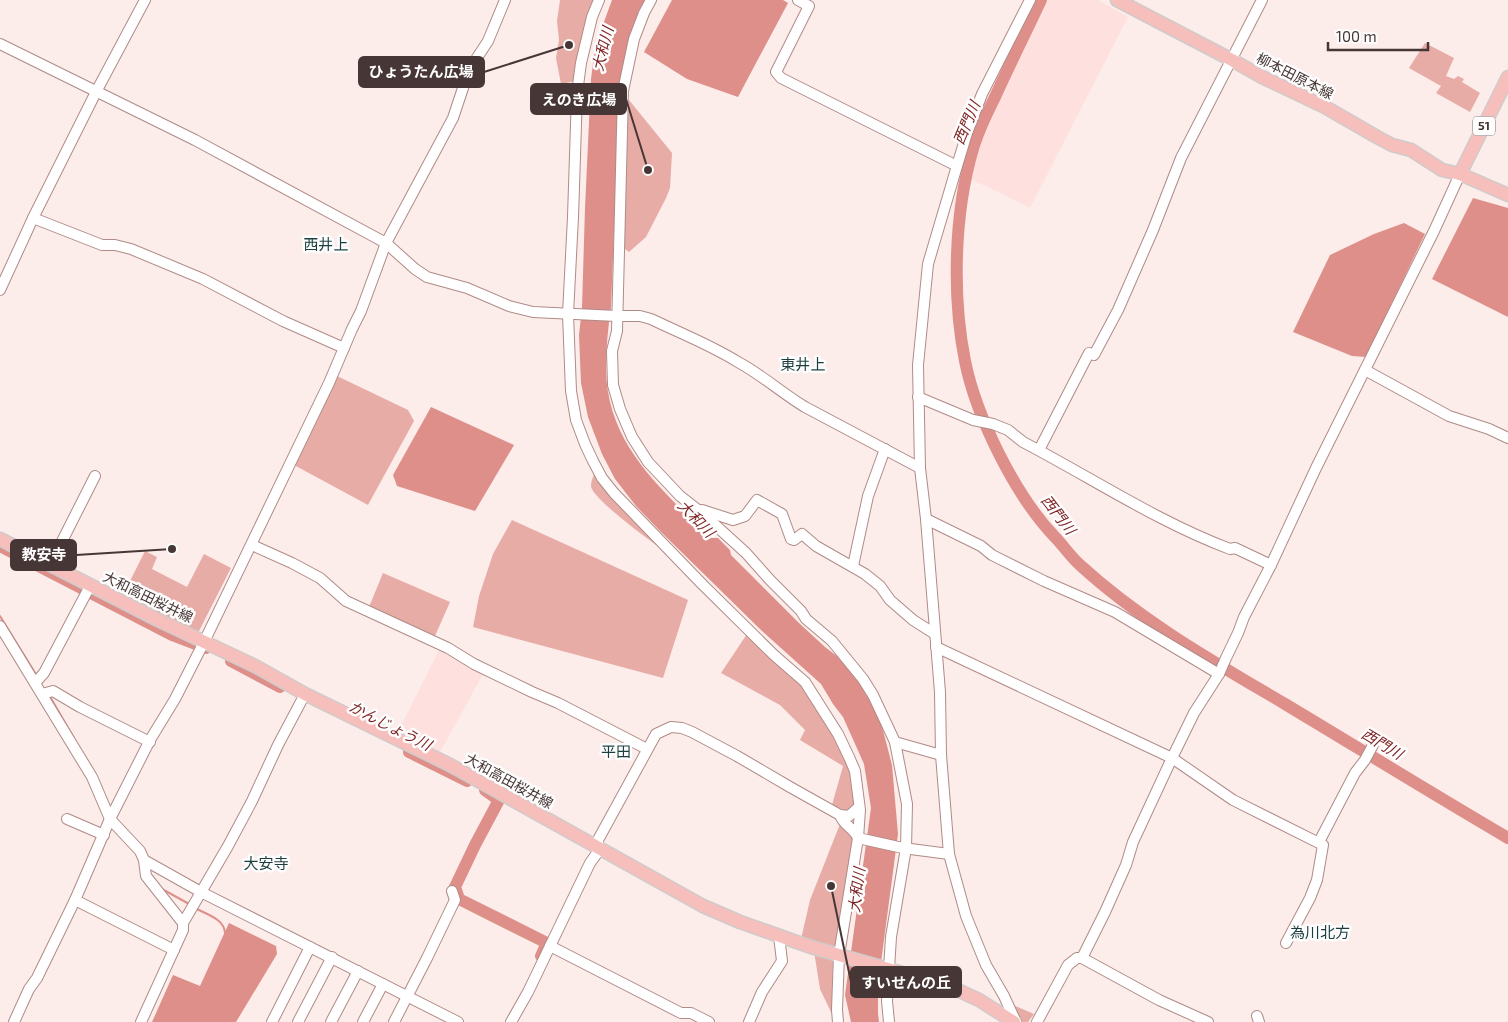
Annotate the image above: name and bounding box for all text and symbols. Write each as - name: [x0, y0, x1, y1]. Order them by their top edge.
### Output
- scale bar: [1328, 20, 1428, 52]
- water label: 大和川: [588, 23, 617, 73]
- text: 100 m: [1336, 27, 1377, 45]
- street label: 柳本田原本線: [1254, 49, 1337, 102]
- callout: ひょうたん広場: [359, 57, 484, 87]
- text: ひょうたん広場: [368, 62, 474, 80]
- callout: えのき広場: [531, 84, 626, 114]
- text: えのき広場: [542, 90, 616, 108]
- water label: 西門川: [949, 97, 984, 147]
- road number: 51: [1473, 116, 1495, 136]
- district label: 西井上: [303, 235, 349, 253]
- district label: 東井上: [780, 355, 826, 373]
- water label: 西門川: [1038, 491, 1081, 539]
- water label: 大和川: [675, 496, 720, 542]
- callout: 教安寺: [11, 540, 76, 570]
- text: 教安寺: [21, 545, 67, 563]
- street label: 大和高田桜井線: [100, 567, 196, 626]
- water label: かんじょう川: [346, 697, 436, 754]
- water label: 西門川: [1359, 724, 1408, 763]
- district label: 平田: [601, 742, 631, 760]
- street label: 大和高田桜井線: [462, 749, 556, 812]
- district label: 大安寺: [243, 854, 289, 872]
- water label: 大和川: [844, 864, 868, 913]
- district label: 為川北方: [1290, 923, 1350, 941]
- callout: すいせんの丘: [851, 967, 961, 997]
- text: すいせんの丘: [861, 973, 951, 991]

